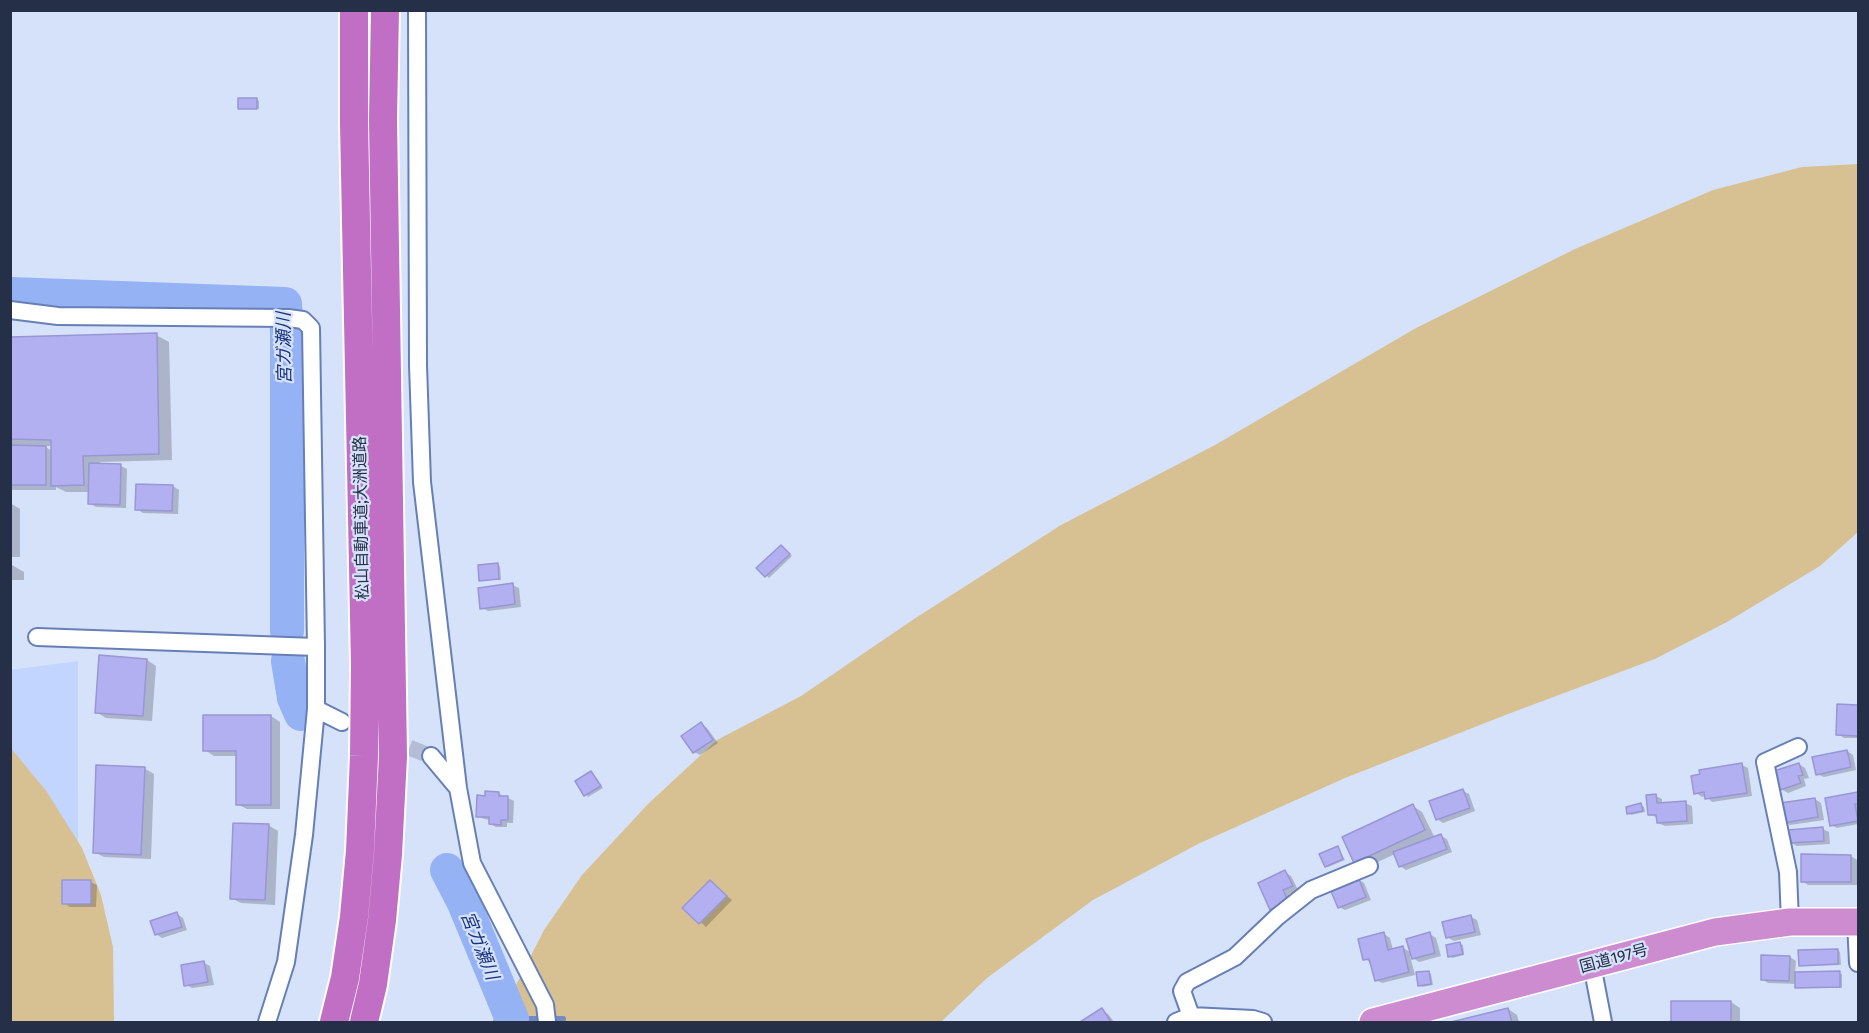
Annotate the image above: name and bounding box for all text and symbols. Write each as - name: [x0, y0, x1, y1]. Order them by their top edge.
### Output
- water label: 宮ガ瀬川: [274, 312, 296, 384]
- street label: 松山自動車道;大洲道路: [351, 436, 373, 600]
- water label: 宮ガ瀬川: [456, 909, 502, 983]
- street label: 国道197号: [1578, 941, 1650, 977]

